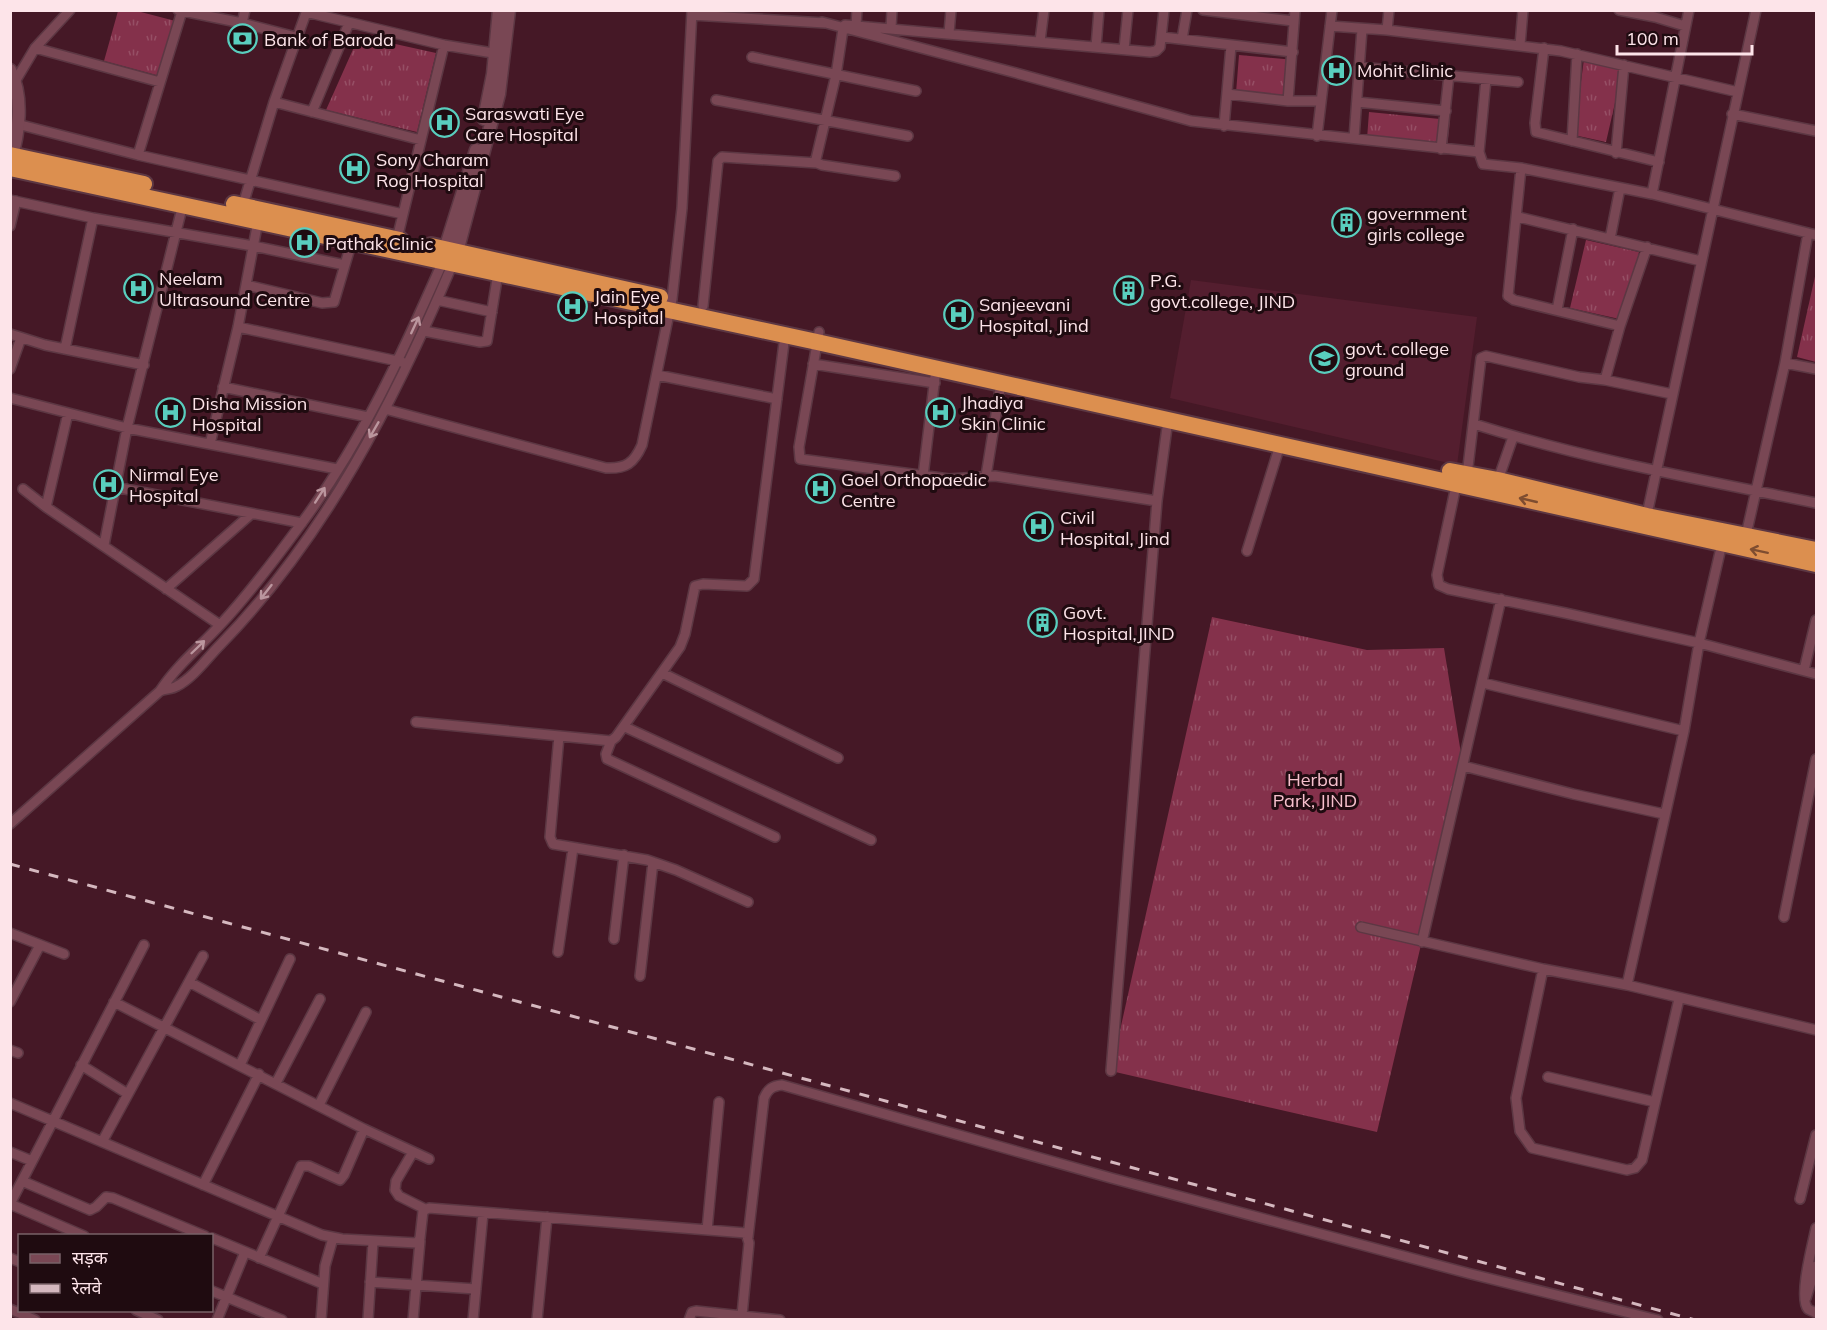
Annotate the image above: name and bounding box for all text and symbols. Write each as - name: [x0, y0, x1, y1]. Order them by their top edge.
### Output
- scale bar: [1617, 18, 1752, 56]
- bank icon: Bank of Baroda: [227, 23, 259, 55]
- text: 100 m: [1626, 27, 1679, 50]
- place label: Bank of Baroda: [264, 28, 394, 51]
- hospital icon: Mohit Clinic: [1320, 54, 1352, 86]
- place label: Mohit Clinic: [1357, 59, 1453, 82]
- place label: Saraswati Eye Care Hospital: [465, 102, 584, 146]
- hospital icon: Saraswati Eye Care Hospital: [428, 107, 460, 139]
- place label: Sony Charam Rog Hospital: [376, 148, 489, 192]
- hospital icon: Sony Charam Rog Hospital: [339, 153, 371, 185]
- place label: government girls college: [1367, 202, 1467, 246]
- building icon: government girls college: [1330, 207, 1362, 239]
- hospital icon: Pathak Clinic: [288, 227, 320, 259]
- place label: Pathak Clinic: [325, 232, 433, 255]
- place label: Neelam Ultrasound Centre: [159, 267, 310, 311]
- place label: P.G. govt.college, JIND: [1150, 269, 1295, 313]
- hospital icon: Neelam Ultrasound Centre: [122, 272, 154, 304]
- building icon: P.G. govt.college, JIND: [1113, 274, 1145, 306]
- place label: Jain Eye Hospital: [594, 285, 663, 329]
- hospital icon: Jain Eye Hospital: [557, 290, 589, 322]
- place label: Sanjeevani Hospital, Jind: [979, 293, 1089, 337]
- hospital icon: Sanjeevani Hospital, Jind: [942, 298, 974, 330]
- one-way arrow: [409, 317, 421, 335]
- place label: govt. college ground: [1345, 337, 1449, 381]
- school or university icon: govt. college ground: [1308, 342, 1340, 374]
- place label: Jhadiya Skin Clinic: [961, 391, 1046, 435]
- place label: Disha Mission Hospital: [192, 392, 307, 436]
- hospital icon: Jhadiya Skin Clinic: [924, 396, 956, 428]
- hospital icon: Disha Mission Hospital: [155, 397, 187, 429]
- one-way arrow: [367, 421, 379, 438]
- place label: Nirmal Eye Hospital: [129, 463, 219, 507]
- hospital icon: Nirmal Eye Hospital: [92, 468, 124, 500]
- place label: Goel Orthopaedic Centre: [841, 468, 987, 512]
- hospital icon: Goel Orthopaedic Centre: [804, 473, 836, 505]
- one-way arrow: [314, 488, 326, 504]
- one-way arrow: [1519, 494, 1538, 506]
- place label: Civil Hospital, Jind: [1060, 506, 1170, 550]
- hospital icon: Civil Hospital, Jind: [1023, 511, 1055, 543]
- one-way arrow: [1750, 545, 1769, 557]
- one-way arrow: [260, 584, 273, 600]
- place label: Govt. Hospital,JIND: [1063, 601, 1175, 645]
- building icon: Govt. Hospital,JIND: [1026, 606, 1058, 638]
- one-way arrow: [190, 639, 205, 654]
- park label: Herbal Park, JIND: [1273, 768, 1357, 812]
- legend: [18, 1234, 213, 1312]
- text: सड़क: [72, 1246, 109, 1269]
- text: रेलवे: [71, 1276, 103, 1299]

